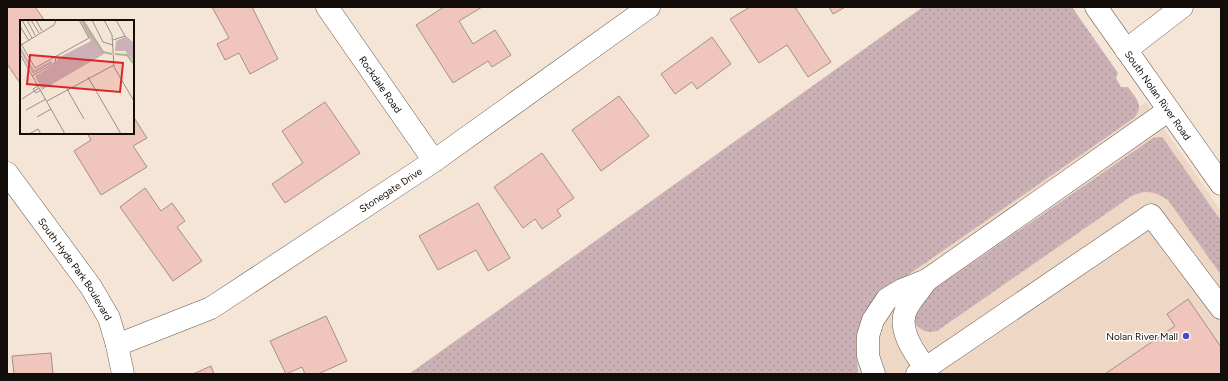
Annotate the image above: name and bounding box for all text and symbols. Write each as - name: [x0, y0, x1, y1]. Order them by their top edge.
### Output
- inset map: [20, 20, 134, 134]
- street label: South Nolan River Road: [1122, 48, 1194, 143]
- street label: Rockdale Road: [356, 53, 405, 116]
- street label: Stonegate Drive: [357, 164, 425, 216]
- street label: South Hyde Park Boulevard: [35, 215, 115, 323]
- place label: Nolan River Mall: [1106, 330, 1178, 343]
- marker: Nolan River Mall: [1181, 331, 1191, 341]

